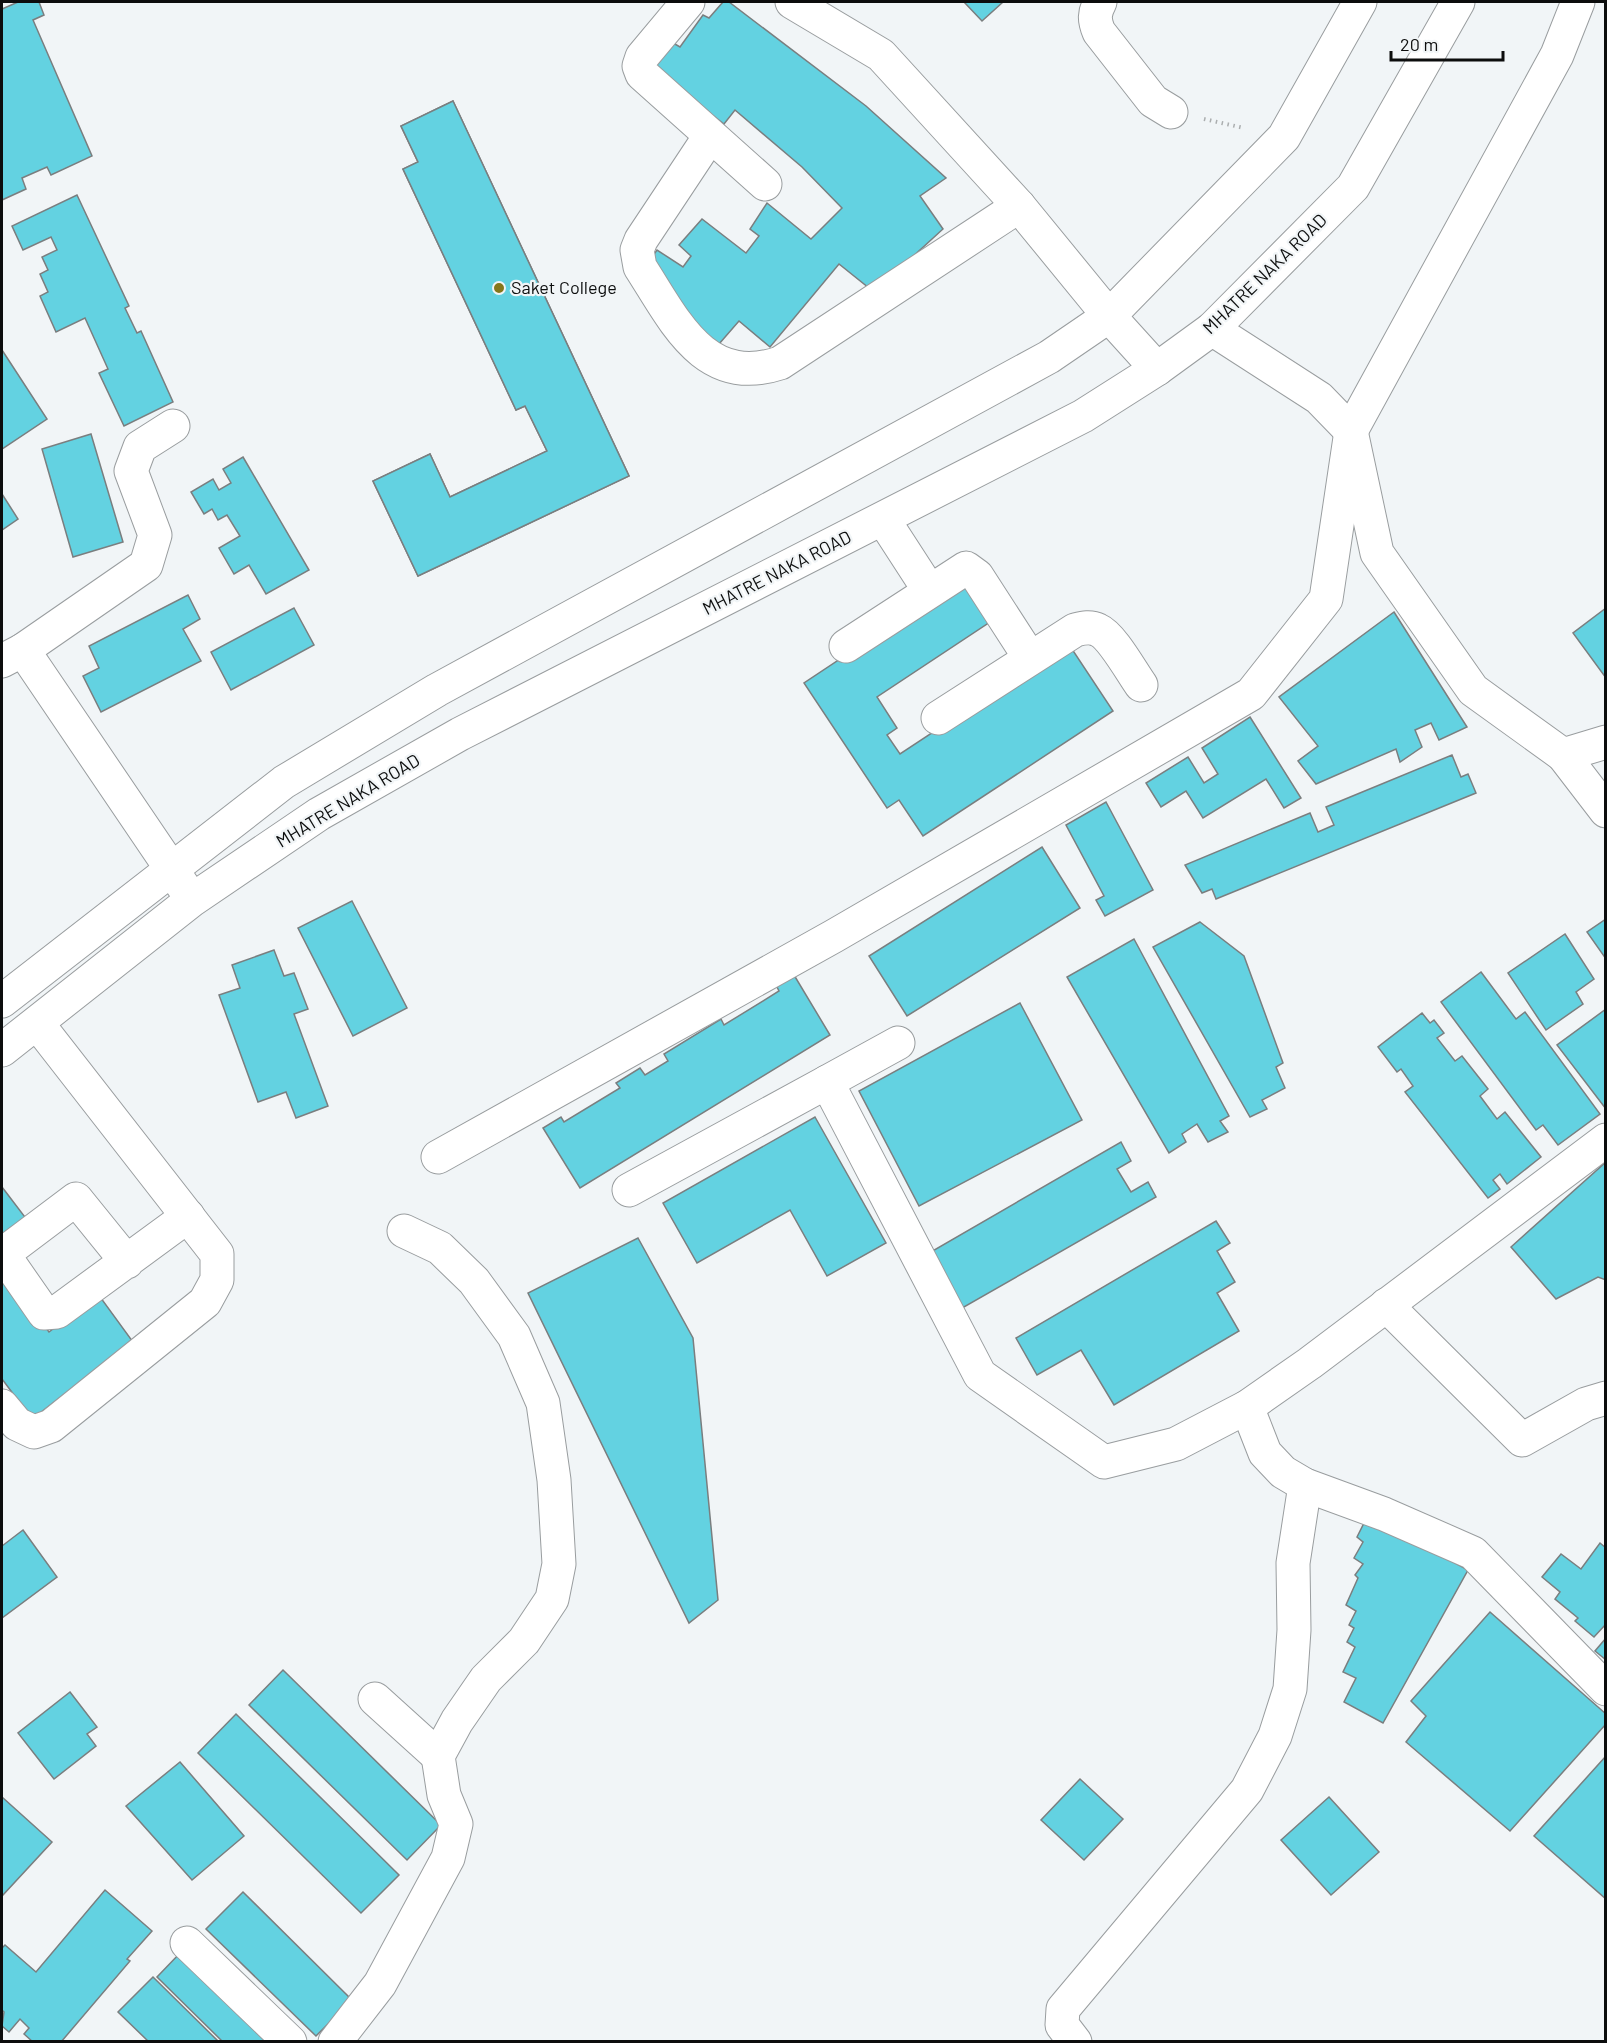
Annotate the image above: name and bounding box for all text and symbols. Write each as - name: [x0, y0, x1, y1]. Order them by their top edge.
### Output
- scale bar: [1391, 24, 1504, 62]
- text: 20 m: [1400, 33, 1438, 55]
- street label: MHATRE NAKA ROAD: [1198, 209, 1331, 338]
- place label: Saket College: [511, 276, 617, 298]
- marker: Saket College: [492, 281, 506, 295]
- street label: MHATRE NAKA ROAD: [699, 525, 854, 619]
- street label: MHATRE NAKA ROAD: [272, 749, 423, 852]

